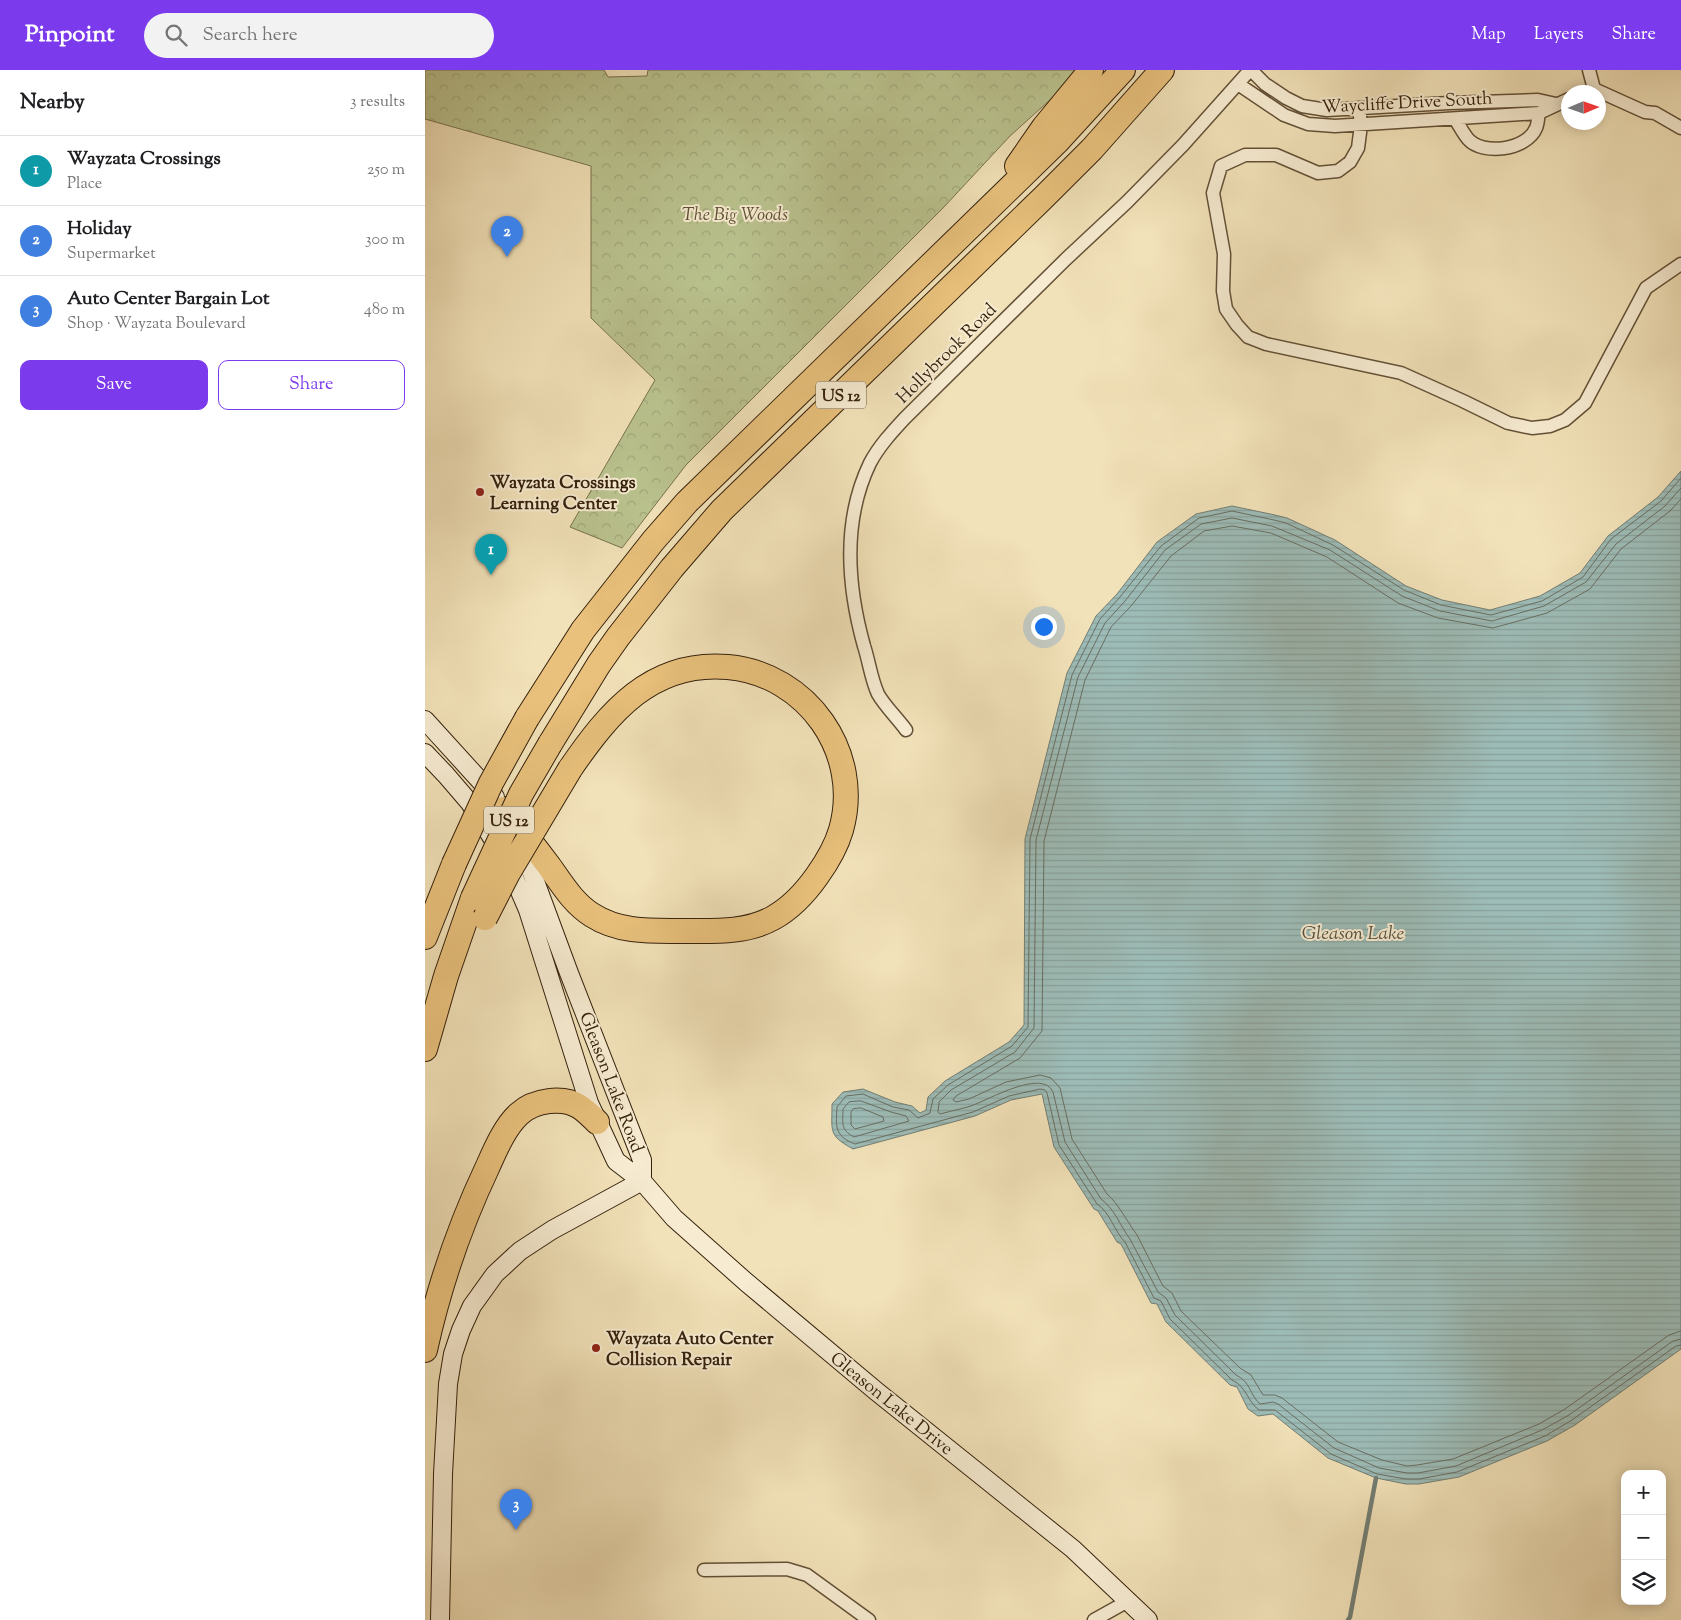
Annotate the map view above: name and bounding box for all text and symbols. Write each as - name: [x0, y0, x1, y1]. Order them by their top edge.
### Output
- search box: [144, 13, 494, 58]
- text: Pinpoint: [25, 18, 114, 52]
- icon: search: [162, 21, 190, 49]
- text: Search here: [202, 22, 298, 49]
- text: Map: [1471, 22, 1506, 48]
- text: Layers: [1534, 22, 1584, 48]
- text: Share: [1612, 22, 1656, 48]
- north arrow: [1561, 85, 1606, 130]
- street label: Waycliffe Drive South: [1321, 87, 1494, 121]
- text: Nearby: [20, 88, 85, 118]
- text: 3 results: [350, 91, 405, 114]
- text: Wayzata Crossings: [67, 146, 221, 173]
- text: 1: [33, 159, 39, 182]
- text: 250 m: [367, 159, 405, 182]
- text: Place: [67, 173, 102, 196]
- park label: The Big Woods: [682, 203, 788, 229]
- text: Holiday: [67, 216, 132, 243]
- pin: 2: [491, 216, 523, 257]
- text: 2: [32, 229, 40, 252]
- text: 300 m: [365, 229, 405, 252]
- text: Supermarket: [67, 243, 156, 266]
- text: Auto Center Bargain Lot: [67, 286, 269, 313]
- street label: Hollybrook Road: [891, 298, 1004, 411]
- text: 3: [33, 299, 39, 322]
- text: 480 m: [364, 299, 405, 322]
- text: Shop · Wayzata Boulevard: [67, 313, 246, 336]
- button: Save: [20, 360, 208, 410]
- button: Share: [218, 360, 405, 410]
- road number: US 12: [816, 382, 866, 408]
- place label: Wayzata Crossings Learning Center: [490, 471, 636, 518]
- marker: Wayzata Crossings Learning Center: [474, 486, 486, 498]
- pin: 1: [475, 534, 507, 575]
- your location: [1031, 614, 1057, 640]
- road number: US 12: [484, 806, 534, 834]
- water label: Gleason Lake: [1302, 921, 1405, 948]
- street label: Gleason Lake Road: [571, 1009, 649, 1157]
- place label: Wayzata Auto Center Collision Repair: [606, 1327, 774, 1374]
- marker: Wayzata Auto Center Collision Repair: [590, 1342, 602, 1354]
- street label: Gleason Lake Drive: [824, 1347, 958, 1462]
- map controls: [1621, 1470, 1666, 1605]
- button: +: [1621, 1470, 1666, 1515]
- pin: 3: [500, 1489, 532, 1530]
- button: −: [1621, 1515, 1666, 1560]
- button: layers: [1621, 1560, 1666, 1605]

